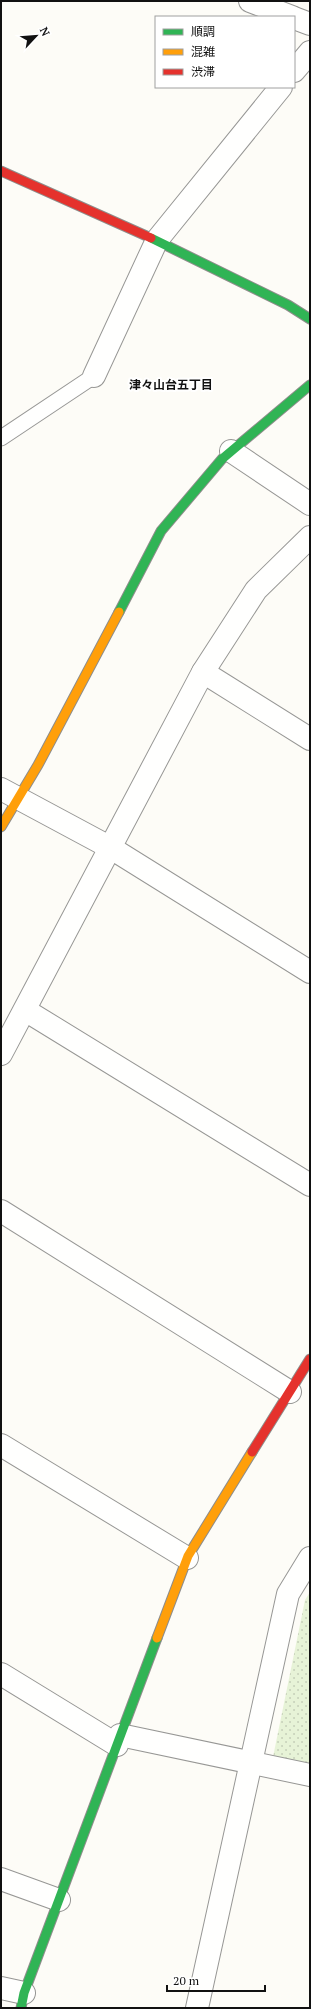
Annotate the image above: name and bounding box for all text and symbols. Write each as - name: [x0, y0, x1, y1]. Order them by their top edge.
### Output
- north arrow: [16, 16, 56, 56]
- legend: [155, 16, 295, 88]
- text: 順調: [191, 24, 215, 39]
- text: N: [37, 25, 53, 39]
- text: 混雑: [191, 44, 215, 59]
- text: 渋滞: [191, 64, 215, 79]
- district label: 津々山台五丁目: [129, 377, 213, 392]
- scale bar: [167, 1967, 265, 1993]
- text: 20 m: [173, 1973, 200, 1988]

